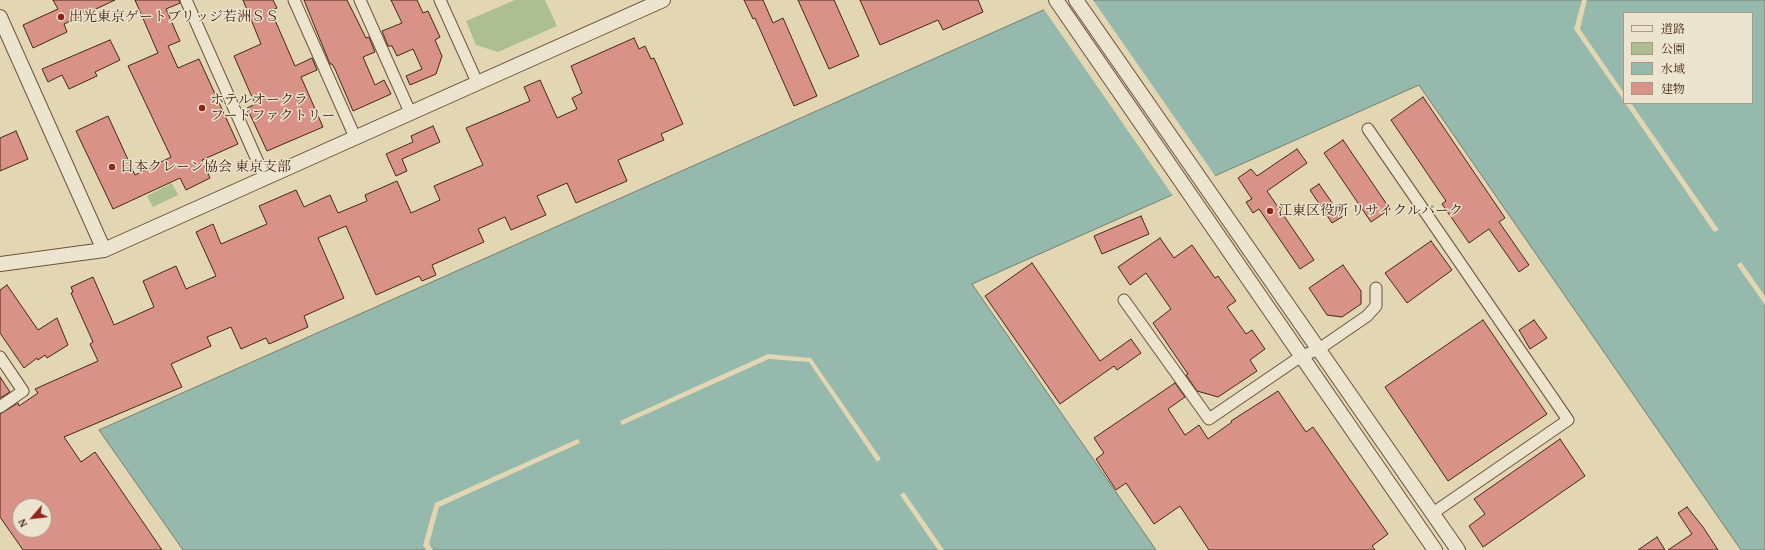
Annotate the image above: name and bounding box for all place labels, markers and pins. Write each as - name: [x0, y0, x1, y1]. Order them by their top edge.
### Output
- place label: 出光東京ゲートブリッジ若洲ＳＳ: [69, 9, 279, 25]
- marker: 出光東京ゲートブリッジ若洲ＳＳ: [56, 12, 66, 22]
- place label: ホテルオークラ フードファクトリー: [210, 92, 336, 124]
- marker: ホテルオークラ フードファクトリー: [197, 103, 207, 113]
- place label: 日本クレーン協会 東京支部: [120, 159, 291, 175]
- marker: 日本クレーン協会 東京支部: [107, 162, 117, 172]
- place label: 江東区役所 リサイクルパーク: [1278, 203, 1463, 219]
- marker: 江東区役所 リサイクルパーク: [1265, 206, 1275, 216]

